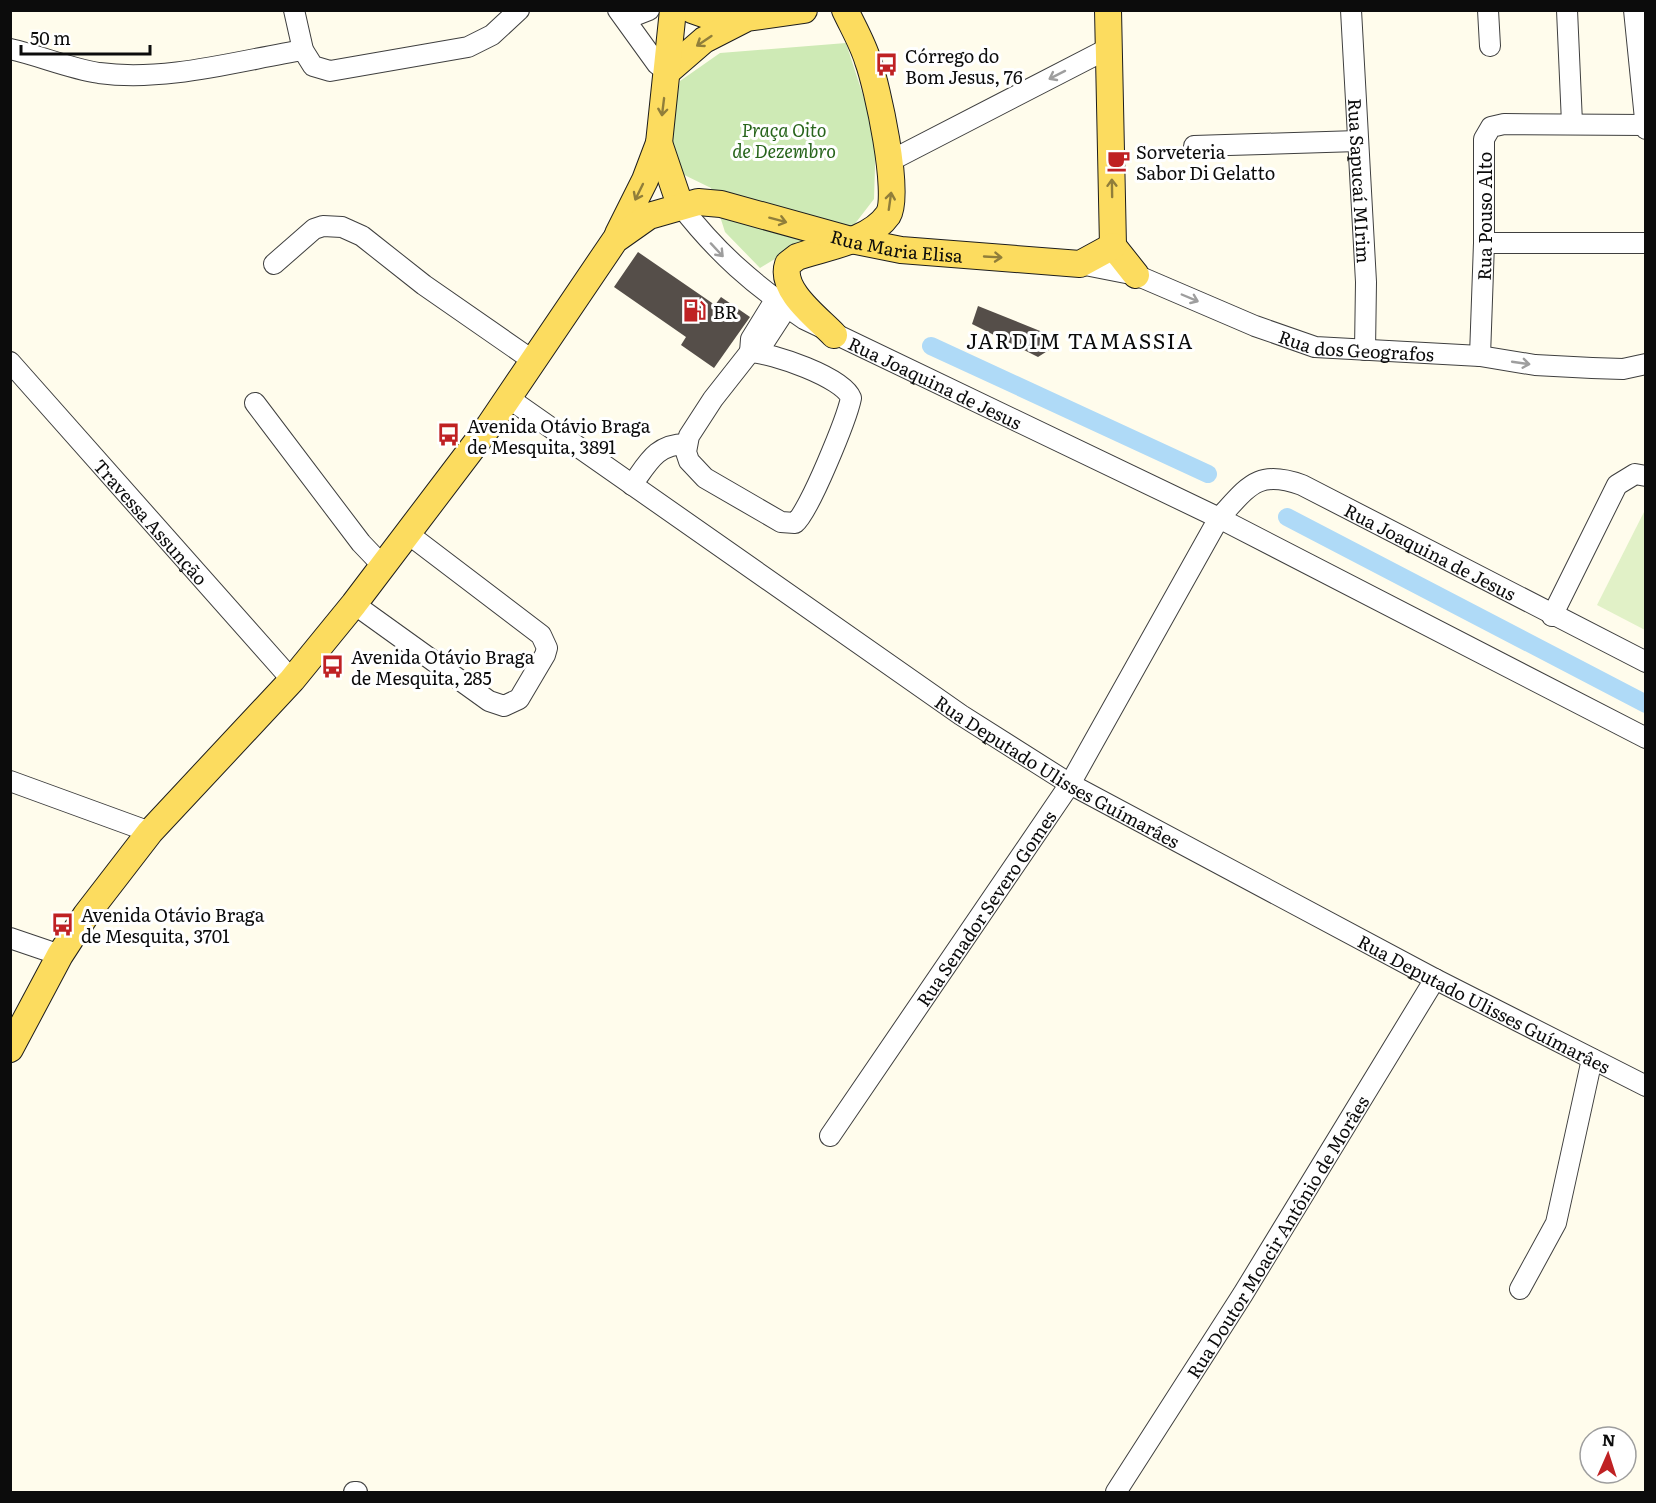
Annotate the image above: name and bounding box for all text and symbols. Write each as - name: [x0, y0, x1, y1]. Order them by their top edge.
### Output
- scale bar: [21, 18, 150, 56]
- text: 50 m: [30, 24, 71, 51]
- one-way arrow: [696, 35, 713, 47]
- place label: Córrego do Bom Jesus, 76: [905, 42, 1023, 90]
- bus stop icon: Córrego do Bom Jesus, 76: [874, 52, 900, 78]
- one-way arrow: [1049, 70, 1067, 81]
- one-way arrow: [658, 97, 669, 117]
- street label: Rua Sapucaí MIrim: [1342, 97, 1378, 264]
- park label: Praça Oito de Dezembro: [732, 116, 836, 164]
- place label: Sorveteria Sabor Di Gelatto: [1136, 138, 1275, 186]
- cafe icon: Sorveteria Sabor Di Gelatto: [1105, 148, 1131, 174]
- street label: Rua Pouso Alto: [1469, 152, 1498, 281]
- one-way arrow: [1106, 178, 1118, 198]
- one-way arrow: [633, 183, 645, 201]
- one-way arrow: [885, 192, 896, 212]
- one-way arrow: [768, 214, 787, 226]
- street label: Rua Maria Elisa: [828, 222, 964, 268]
- one-way arrow: [710, 242, 725, 257]
- one-way arrow: [982, 252, 1002, 263]
- one-way arrow: [1180, 293, 1198, 305]
- fuel station icon: BR: [682, 298, 708, 324]
- place label: BR: [713, 298, 738, 325]
- street label: Rua dos Geografos: [1275, 322, 1435, 367]
- district label: JARDIM TAMASSIA: [966, 324, 1194, 355]
- street label: Rua Joaquina de Jesus: [844, 329, 1027, 435]
- one-way arrow: [1511, 357, 1531, 368]
- place label: Avenida Otávio Braga de Mesquita, 3891: [467, 412, 651, 460]
- bus stop icon: Avenida Otávio Braga de Mesquita, 3891: [436, 422, 462, 448]
- street label: Travessa Assunção: [88, 452, 215, 591]
- street label: Rua Joaquina de Jesus: [1340, 496, 1521, 606]
- place label: Avenida Otávio Braga de Mesquita, 285: [351, 643, 535, 691]
- bus stop icon: Avenida Otávio Braga de Mesquita, 285: [320, 653, 346, 679]
- street label: Rua Deputado Ulisses Guímarâes: [930, 688, 1185, 854]
- street label: Rua Senador Severo Gomes: [909, 805, 1062, 1011]
- place label: Avenida Otávio Braga de Mesquita, 3701: [81, 901, 265, 949]
- bus stop icon: Avenida Otávio Braga de Mesquita, 3701: [50, 911, 76, 937]
- street label: Rua Deputado Ulisses Guímarâes: [1353, 927, 1615, 1079]
- street label: Rua Doutor Moacir Antônio de Morâes: [1179, 1090, 1375, 1383]
- north arrow: [1578, 1425, 1638, 1485]
- text: N: [1601, 1427, 1616, 1451]

